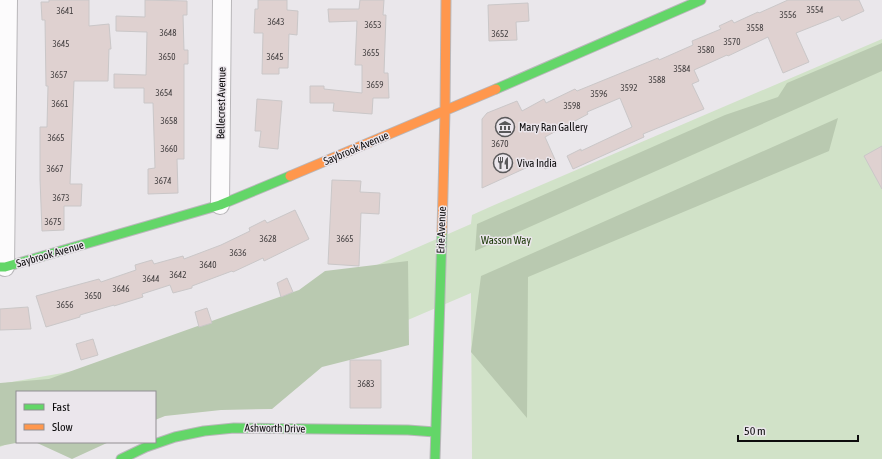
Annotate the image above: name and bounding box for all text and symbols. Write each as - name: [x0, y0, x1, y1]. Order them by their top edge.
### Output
- house number: 3554: [807, 5, 823, 15]
- house number: 3641: [57, 6, 73, 16]
- house number: 3556: [780, 10, 796, 20]
- house number: 3643: [268, 17, 284, 27]
- house number: 3653: [365, 20, 381, 30]
- house number: 3558: [747, 23, 763, 33]
- house number: 3648: [160, 28, 176, 38]
- house number: 3652: [492, 29, 508, 39]
- house number: 3570: [724, 37, 740, 47]
- house number: 3645: [53, 39, 69, 49]
- house number: 3580: [698, 45, 714, 55]
- house number: 3655: [363, 48, 379, 58]
- house number: 3650: [159, 52, 175, 62]
- house number: 3645: [267, 52, 283, 62]
- house number: 3584: [674, 64, 690, 74]
- street label: Bellecrest Avenue: [214, 67, 228, 139]
- house number: 3657: [51, 70, 67, 80]
- house number: 3588: [649, 75, 665, 85]
- house number: 3659: [367, 80, 383, 90]
- house number: 3592: [621, 83, 637, 93]
- house number: 3654: [156, 88, 172, 98]
- house number: 3596: [591, 89, 607, 99]
- house number: 3661: [52, 99, 68, 109]
- house number: 3598: [564, 101, 580, 111]
- house number: 3658: [161, 116, 177, 126]
- museum icon: Mary Ran Gallery: [494, 116, 516, 138]
- place label: Mary Ran Gallery: [519, 121, 588, 133]
- street label: Saybrook Avenue: [321, 129, 391, 167]
- house number: 3665: [48, 133, 64, 143]
- house number: 3670: [492, 139, 508, 149]
- house number: 3660: [161, 144, 177, 154]
- restaurant icon: Viva India: [492, 152, 514, 174]
- place label: Viva India: [517, 157, 557, 169]
- house number: 3667: [47, 164, 63, 174]
- house number: 3674: [155, 176, 171, 186]
- house number: 3673: [53, 193, 69, 203]
- street label: Erie Avenue: [434, 206, 448, 254]
- house number: 3675: [45, 217, 61, 227]
- house number: 3628: [260, 234, 276, 244]
- house number: 3665: [337, 234, 353, 244]
- park label: Wasson Way: [481, 234, 531, 246]
- street label: Saybrook Avenue: [15, 239, 85, 269]
- house number: 3636: [230, 248, 246, 258]
- house number: 3640: [200, 260, 216, 270]
- house number: 3642: [170, 270, 186, 280]
- house number: 3644: [143, 274, 159, 284]
- house number: 3646: [113, 284, 129, 294]
- house number: 3650: [85, 291, 101, 301]
- house number: 3656: [57, 300, 73, 310]
- house number: 3683: [358, 379, 374, 389]
- legend: [16, 391, 156, 443]
- text: Fast: [52, 400, 70, 414]
- scale bar: [738, 417, 858, 443]
- text: Slow: [52, 420, 73, 434]
- street label: Ashworth Drive: [245, 421, 305, 435]
- text: 50 m: [744, 424, 766, 438]

